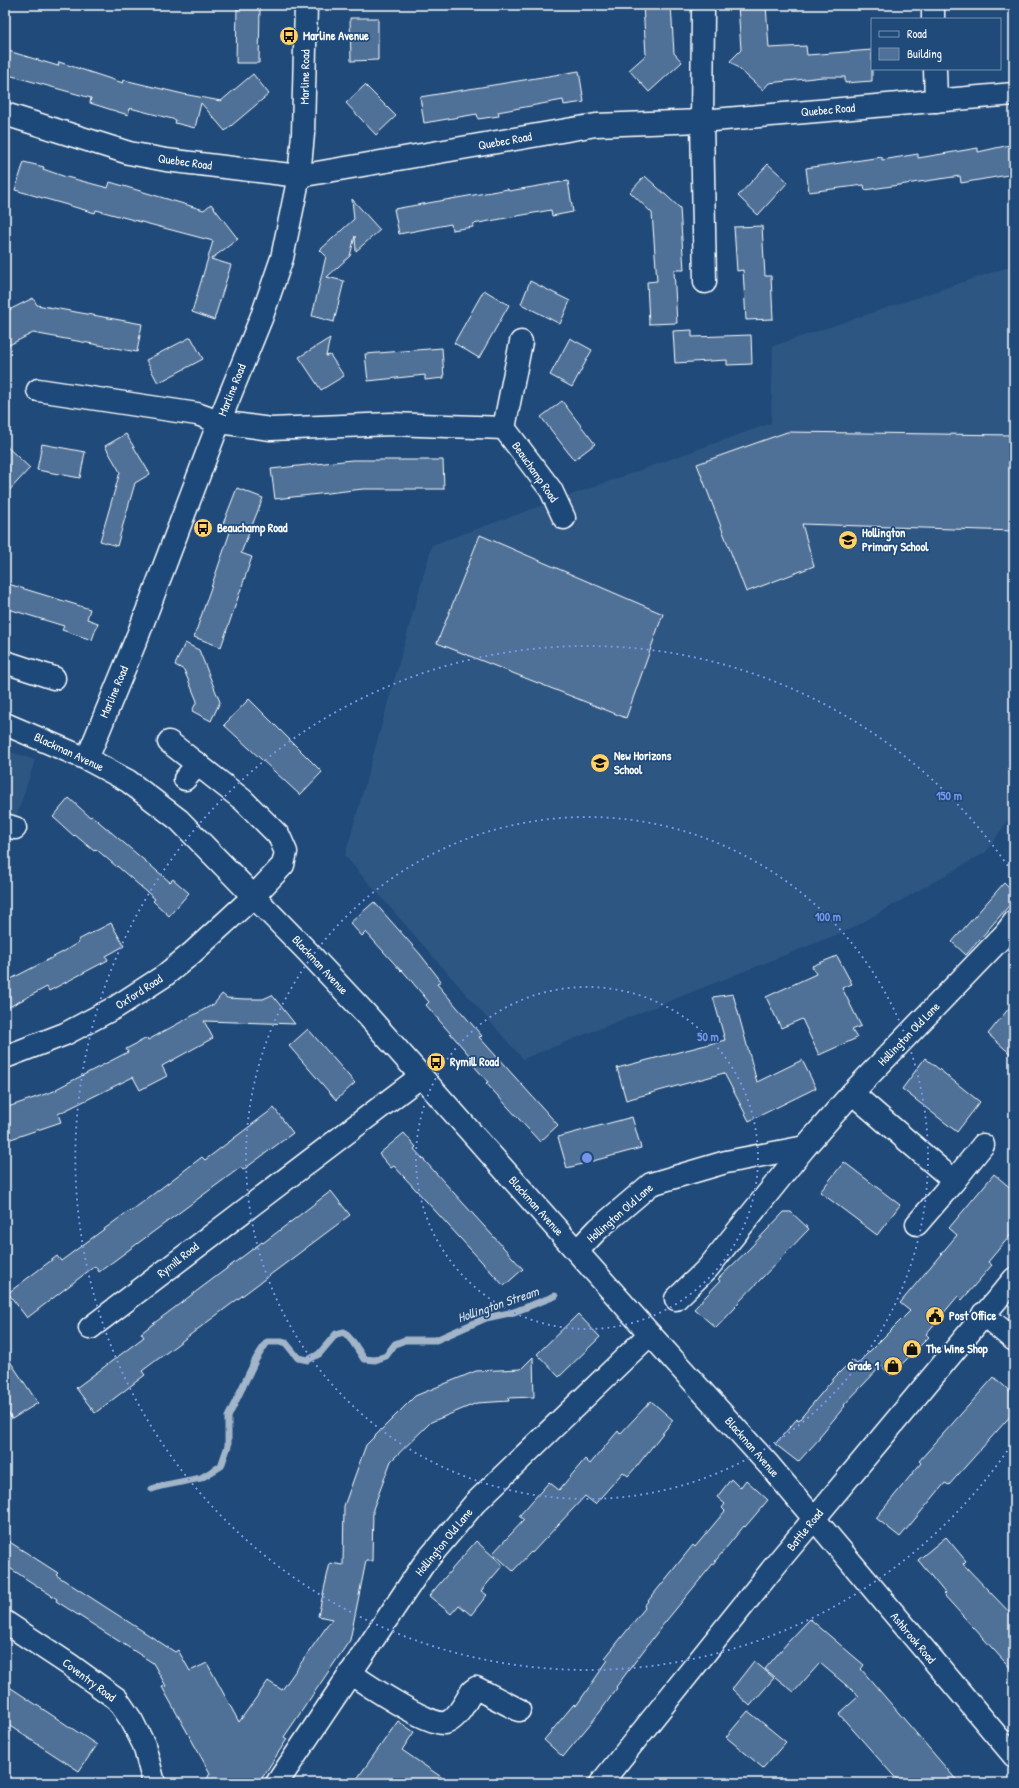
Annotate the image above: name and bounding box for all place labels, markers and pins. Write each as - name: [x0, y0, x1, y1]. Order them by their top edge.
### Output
- bus stop icon: Marline Avenue: [278, 25, 300, 47]
- place label: Marline Avenue: [303, 27, 369, 44]
- bus stop icon: Beauchamp Road: [192, 517, 214, 539]
- place label: Beauchamp Road: [217, 519, 288, 537]
- place label: Hollington Primary School: [862, 524, 929, 556]
- school or university icon: Hollington Primary School: [837, 529, 859, 551]
- place label: New Horizons School: [614, 747, 672, 778]
- school or university icon: New Horizons School: [589, 752, 611, 774]
- bus stop icon: Rymill Road: [425, 1051, 447, 1073]
- place label: Rymill Road: [450, 1053, 499, 1071]
- centre of rings: [580, 1151, 594, 1165]
- public building icon: Post Office: [924, 1305, 946, 1327]
- place label: Post Office: [949, 1307, 996, 1324]
- shop icon: The Wine Shop: [901, 1338, 923, 1360]
- place label: The Wine Shop: [925, 1340, 989, 1358]
- shop icon: Grade 1: [882, 1355, 904, 1377]
- place label: Grade 1: [847, 1357, 880, 1374]

